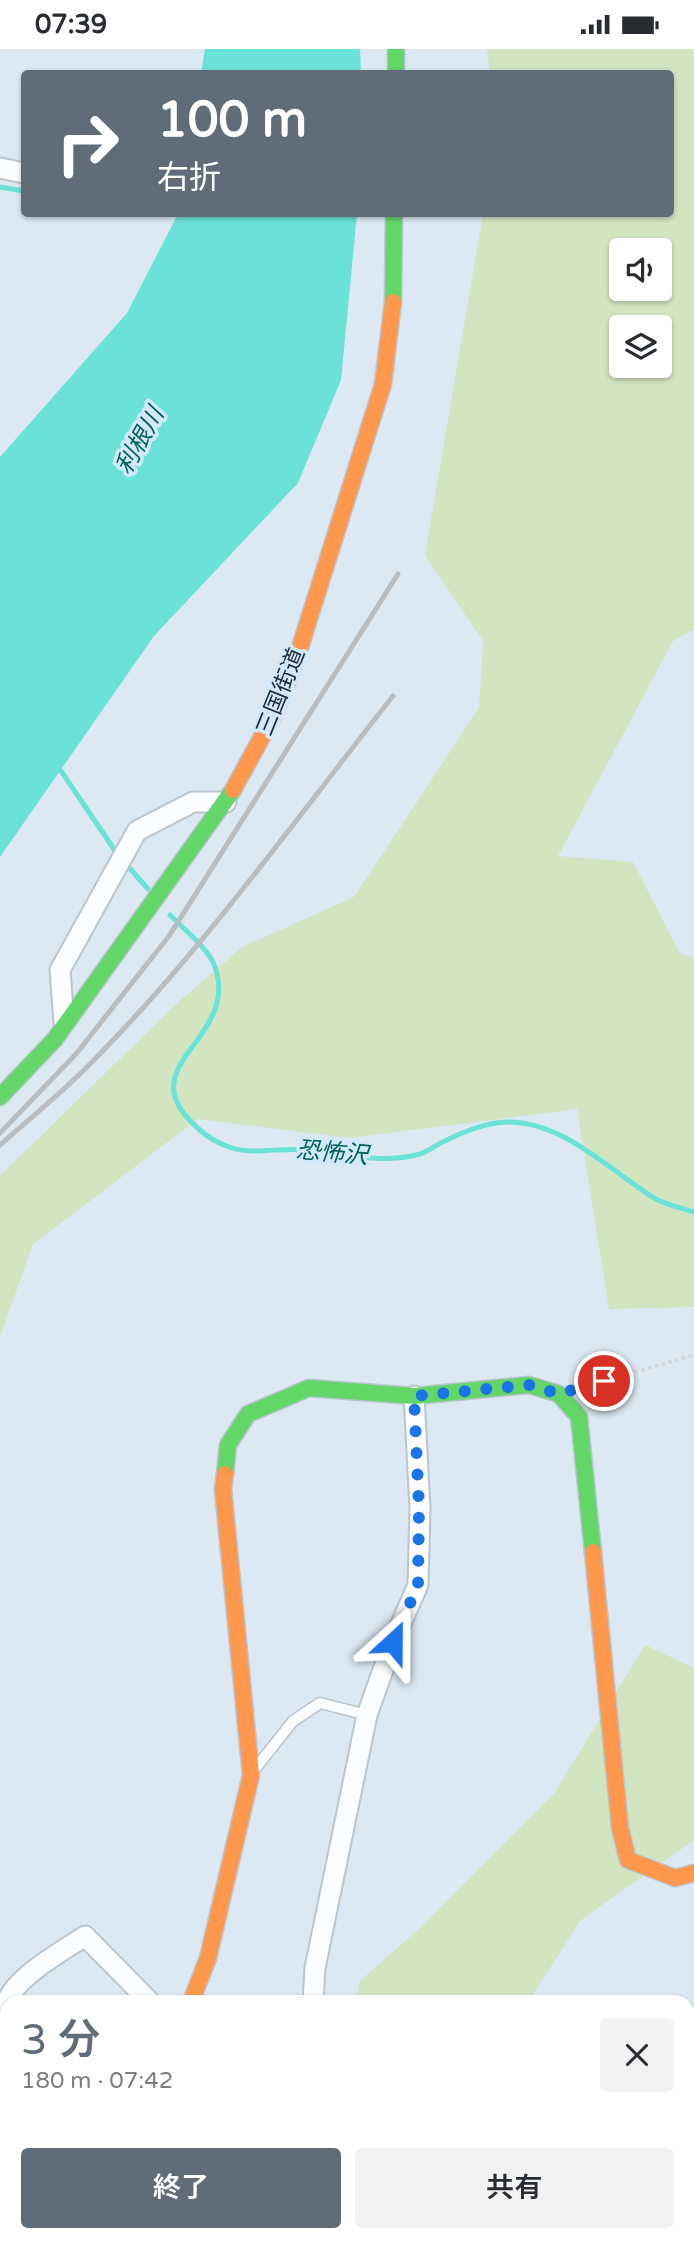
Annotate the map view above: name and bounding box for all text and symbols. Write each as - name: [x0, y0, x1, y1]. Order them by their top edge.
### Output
- text: 07:39: [35, 9, 107, 40]
- text: 100 m: [157, 91, 307, 150]
- icon: right: [42, 98, 133, 189]
- text: 右折: [157, 159, 221, 197]
- map controls: [609, 238, 672, 378]
- button: sound: [609, 238, 672, 301]
- button: layers: [609, 315, 672, 378]
- water label: 利根川: [110, 400, 172, 480]
- street label: 三国街道: [251, 644, 311, 740]
- water label: 恐怖沢: [295, 1135, 372, 1171]
- pin: [574, 1351, 634, 1411]
- icon: arrive: [585, 1362, 623, 1400]
- position arrow: [356, 1605, 430, 1679]
- text: 3 分: [21, 2015, 100, 2066]
- button: close: [600, 2018, 674, 2092]
- text: 180 m · 07:42: [21, 2067, 173, 2095]
- button: 終了: [21, 2148, 341, 2228]
- button: 共有: [355, 2148, 674, 2228]

